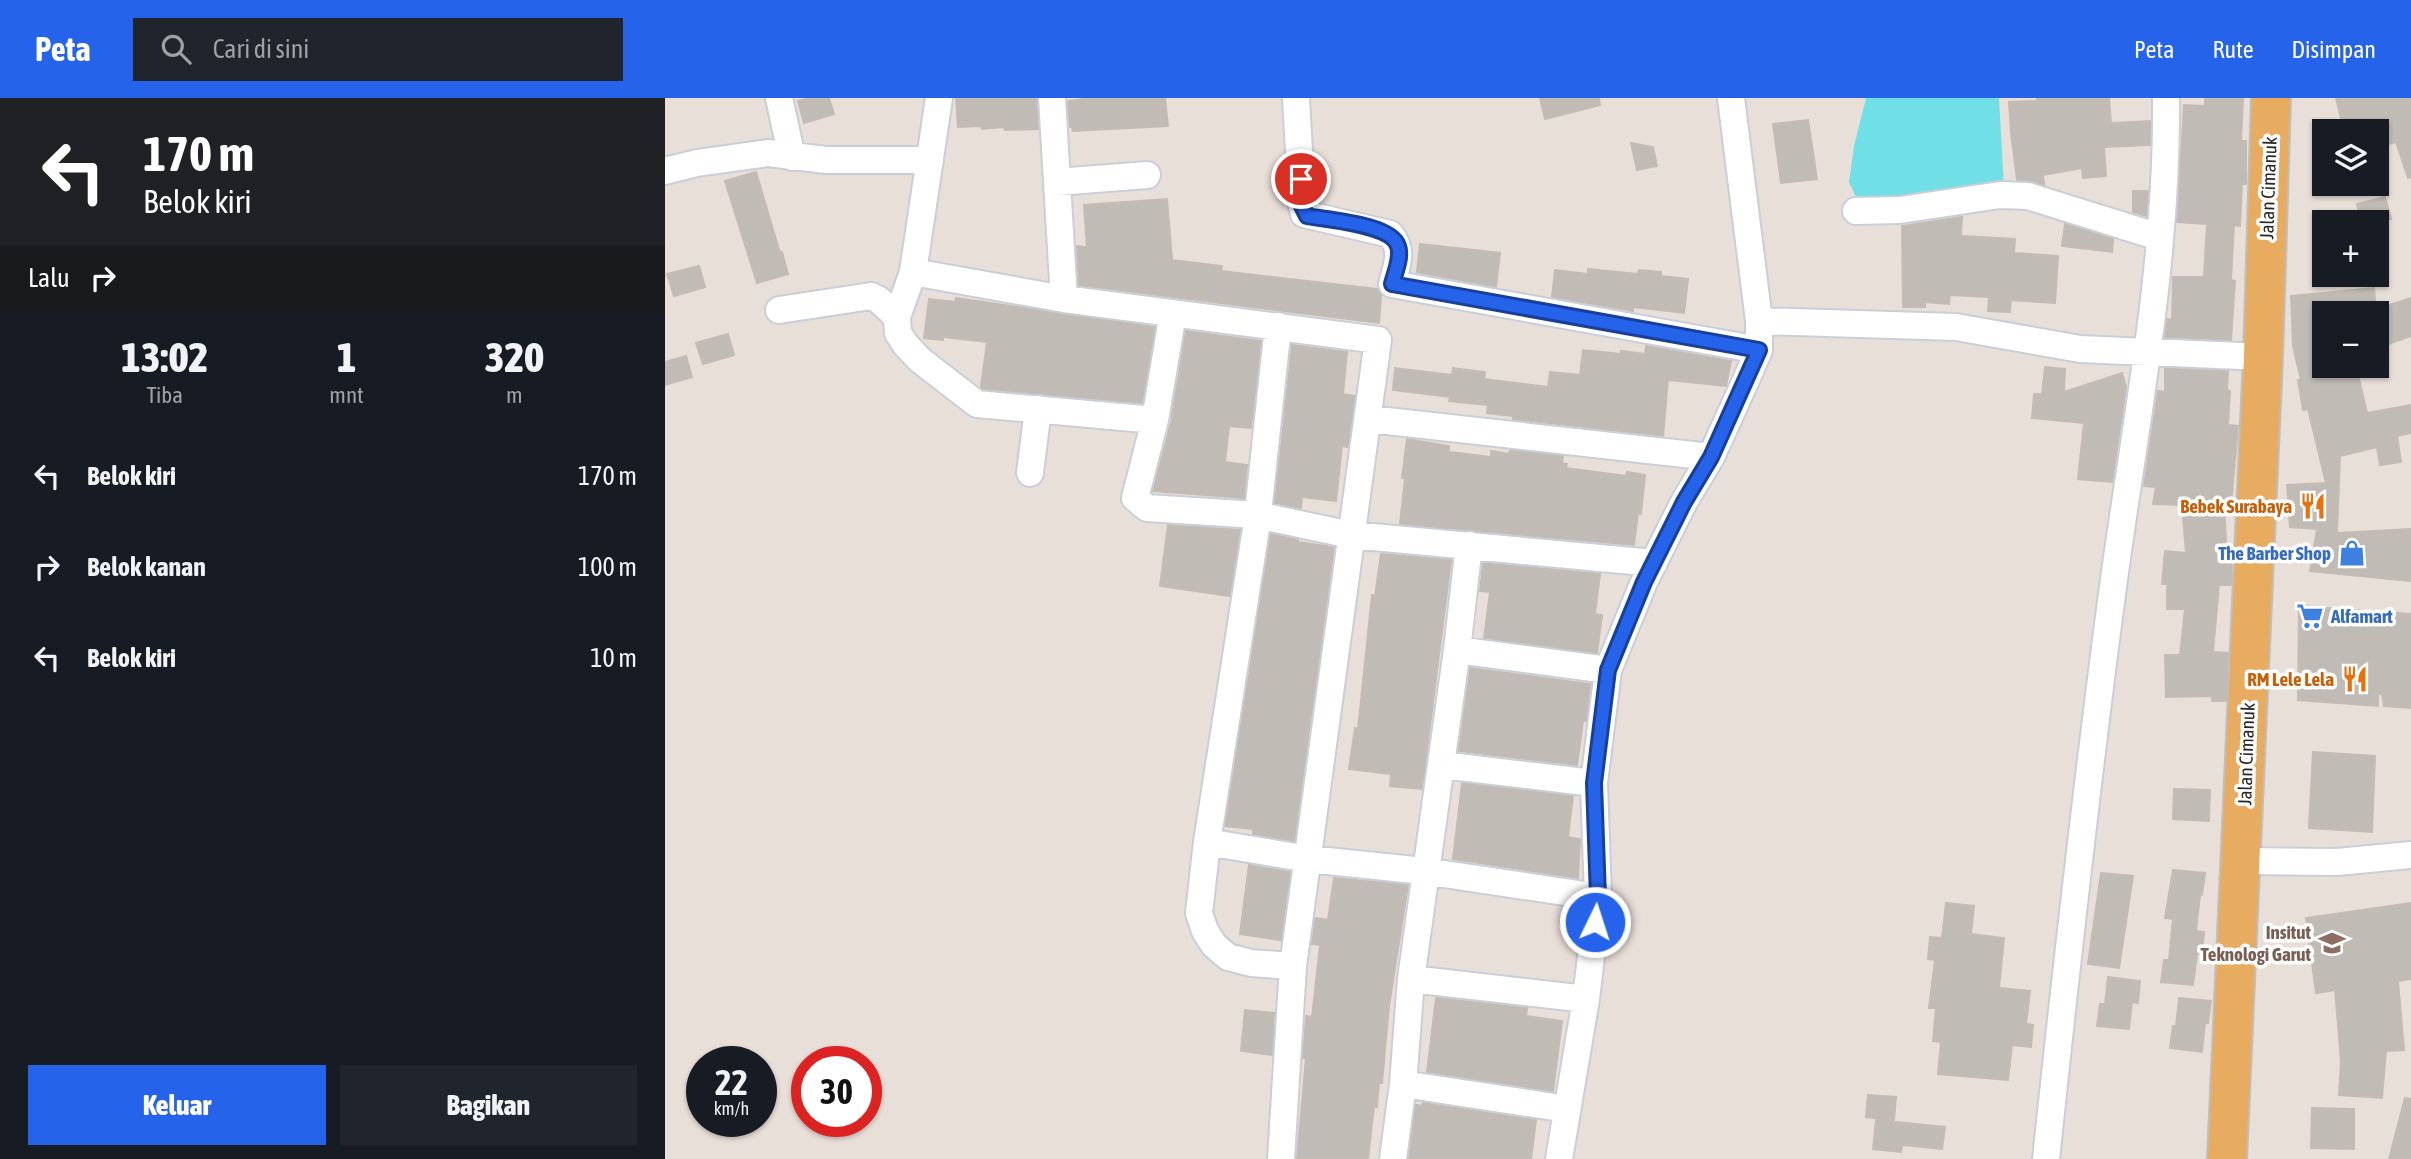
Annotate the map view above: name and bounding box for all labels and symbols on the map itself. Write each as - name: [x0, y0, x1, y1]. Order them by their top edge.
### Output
- street label: Jalan Cimanuk: [2255, 136, 2281, 240]
- pin: [1271, 149, 1331, 209]
- restaurant icon: Bebek Surabaya: [2298, 491, 2328, 521]
- place label: Bebek Surabaya: [2180, 495, 2292, 517]
- shop icon: The Barber Shop: [2337, 538, 2367, 568]
- place label: The Barber Shop: [2218, 542, 2331, 564]
- supermarket icon: Alfamart: [2295, 601, 2325, 631]
- place label: Alfamart: [2330, 605, 2393, 627]
- restaurant icon: RM Lele Lela: [2340, 664, 2370, 694]
- place label: RM Lele Lela: [2247, 668, 2334, 690]
- street label: Jalan Cimanuk: [2233, 702, 2259, 806]
- position arrow: [1558, 885, 1632, 959]
- place label: Insitut Teknologi Garut: [2201, 921, 2312, 965]
- school or university icon: Insitut Teknologi Garut: [2317, 928, 2347, 958]
- speed limit sign: 30: [791, 1046, 882, 1137]

